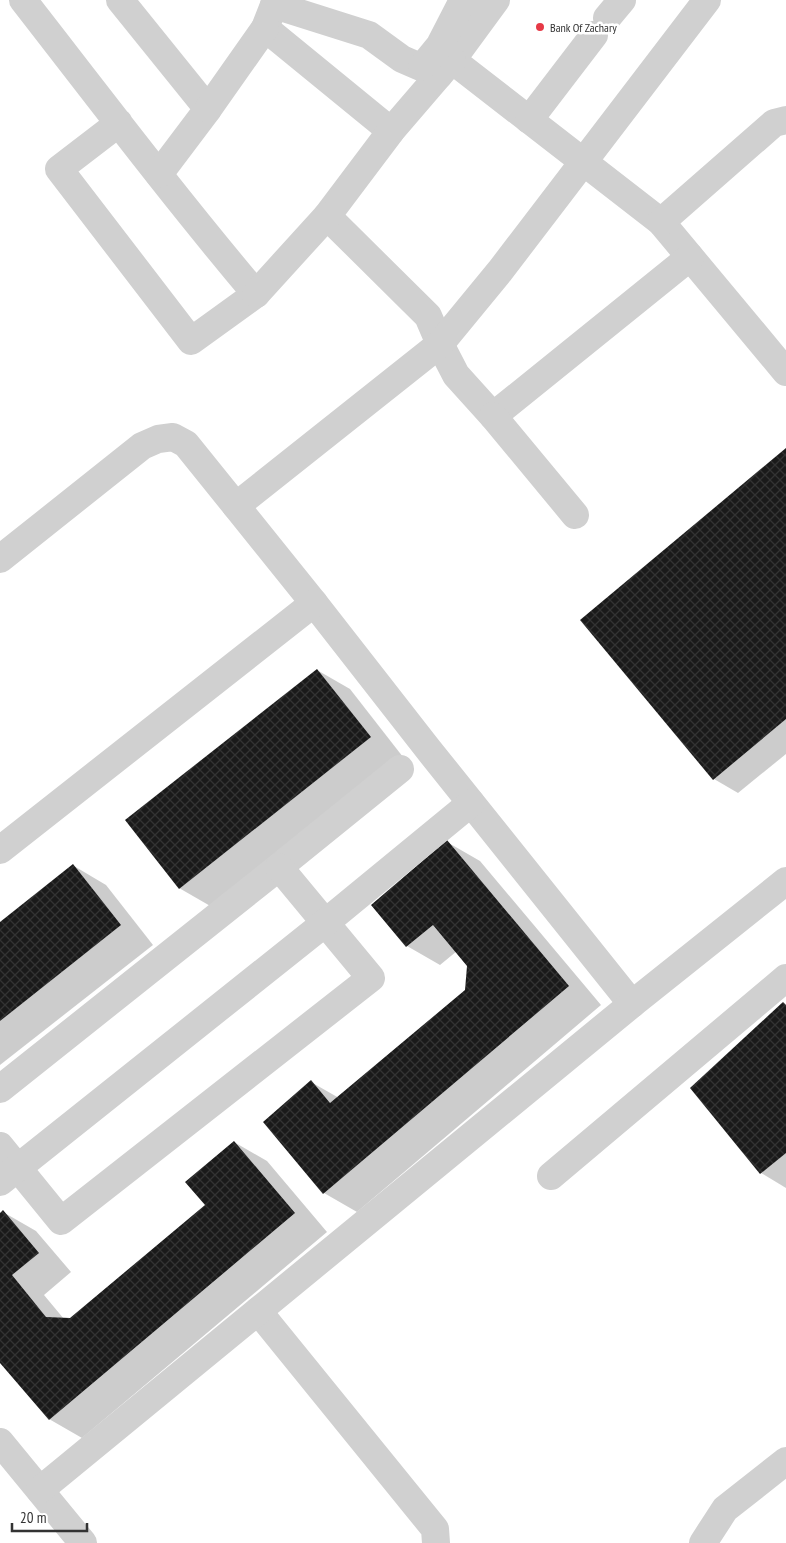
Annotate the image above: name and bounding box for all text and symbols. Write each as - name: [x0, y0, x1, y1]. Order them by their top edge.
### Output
- place label: Bank Of Zachary: [550, 20, 617, 35]
- marker: Bank Of Zachary: [534, 21, 546, 33]
- scale bar: [12, 1500, 88, 1532]
- text: 20 m: [20, 1508, 46, 1527]

